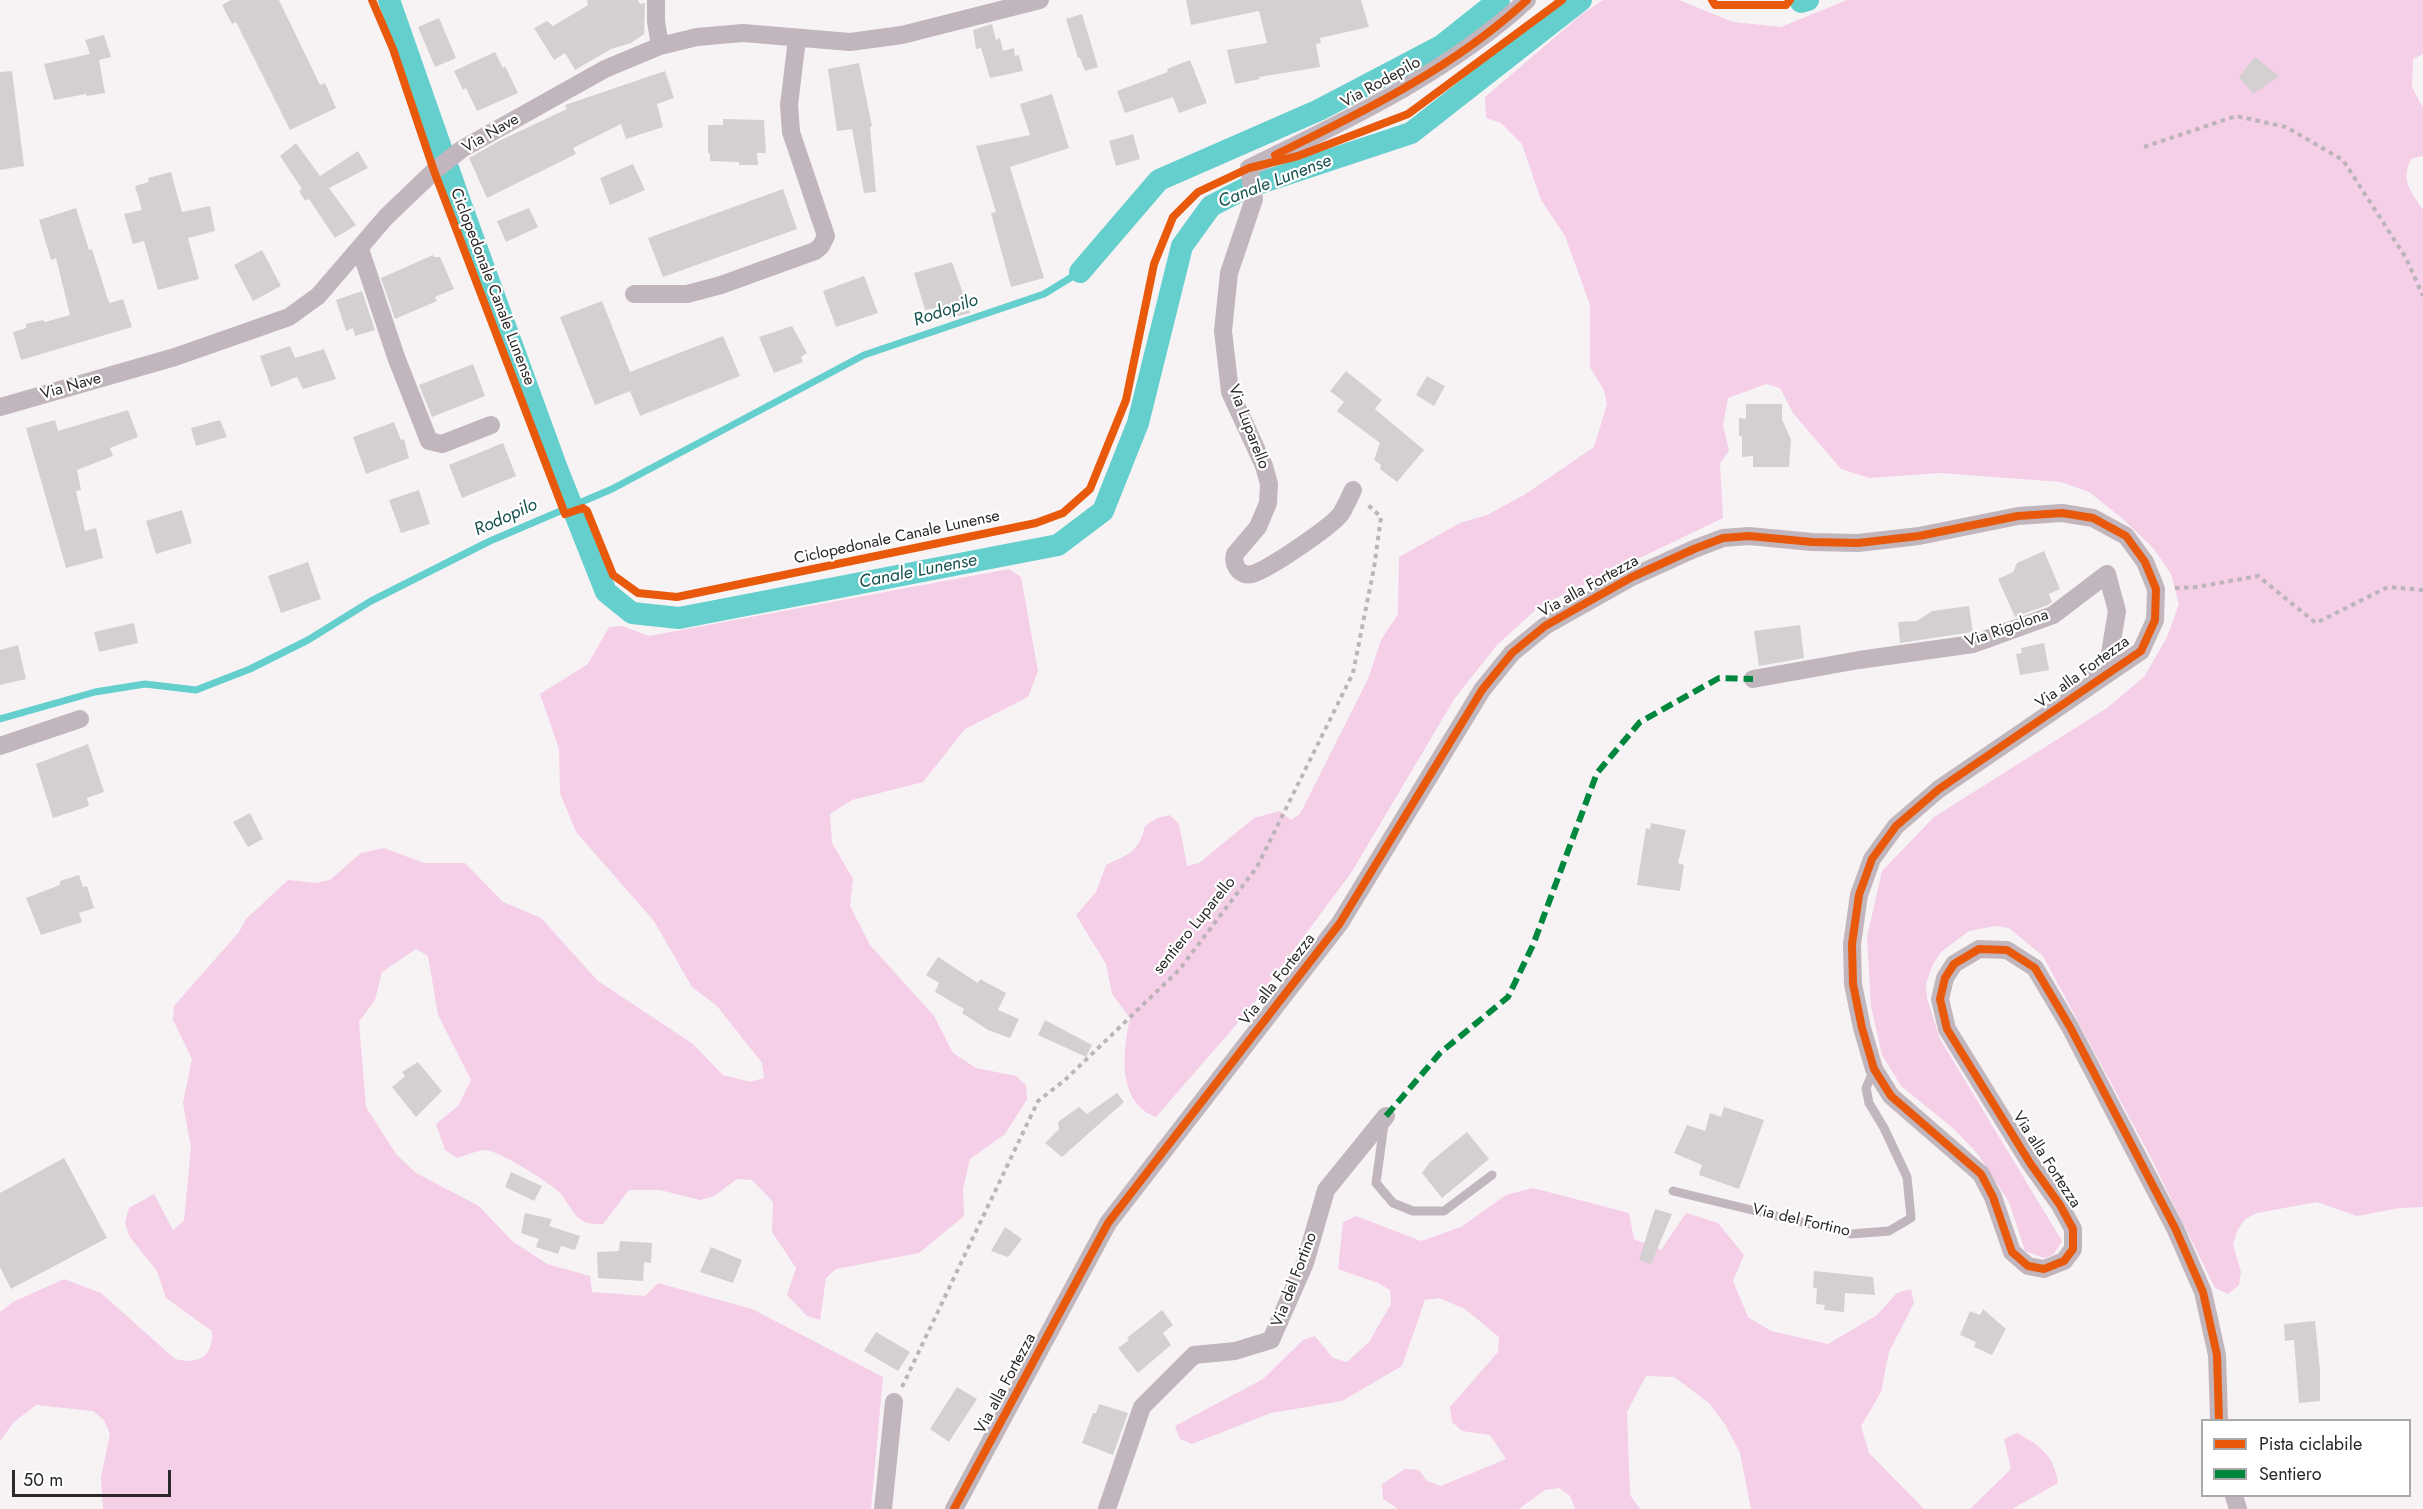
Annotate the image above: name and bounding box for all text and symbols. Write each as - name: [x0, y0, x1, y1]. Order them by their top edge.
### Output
- street label: Via Rodepilo: [1338, 53, 1424, 113]
- street label: Via Nave: [459, 110, 523, 158]
- water label: Canale Lunense: [1215, 151, 1335, 213]
- street label: Ciclopedonale Canale Lunense: [445, 186, 539, 388]
- water label: Rodopilo: [911, 290, 981, 332]
- street label: Via Nave: [38, 369, 104, 405]
- street label: Via Luparello: [1223, 382, 1273, 472]
- water label: Rodopilo: [471, 495, 541, 541]
- street label: Ciclopedonale Canale Lunense: [792, 507, 1002, 569]
- water label: Canale Lunense: [857, 550, 979, 594]
- street label: Via alla Fortezza: [1536, 552, 1642, 622]
- street label: Via Rigolona: [1963, 606, 2051, 652]
- street label: Via alla Fortezza: [2032, 633, 2134, 713]
- street label: sentiero Luparello: [1150, 873, 1240, 979]
- street label: Via alla Fortezza: [1236, 930, 1320, 1030]
- street label: Via alla Fortezza: [2008, 1108, 2084, 1212]
- street label: Via del Fortino: [1750, 1200, 1852, 1242]
- street label: Via del Fortino: [1268, 1230, 1322, 1330]
- street label: Via alla Fortezza: [971, 1330, 1041, 1438]
- legend: [2201, 1419, 2411, 1497]
- text: Pista ciclabile: [2259, 1431, 2362, 1457]
- scale bar: [15, 1458, 174, 1496]
- text: Sentiero: [2259, 1461, 2322, 1487]
- text: 50 m: [23, 1467, 63, 1493]

